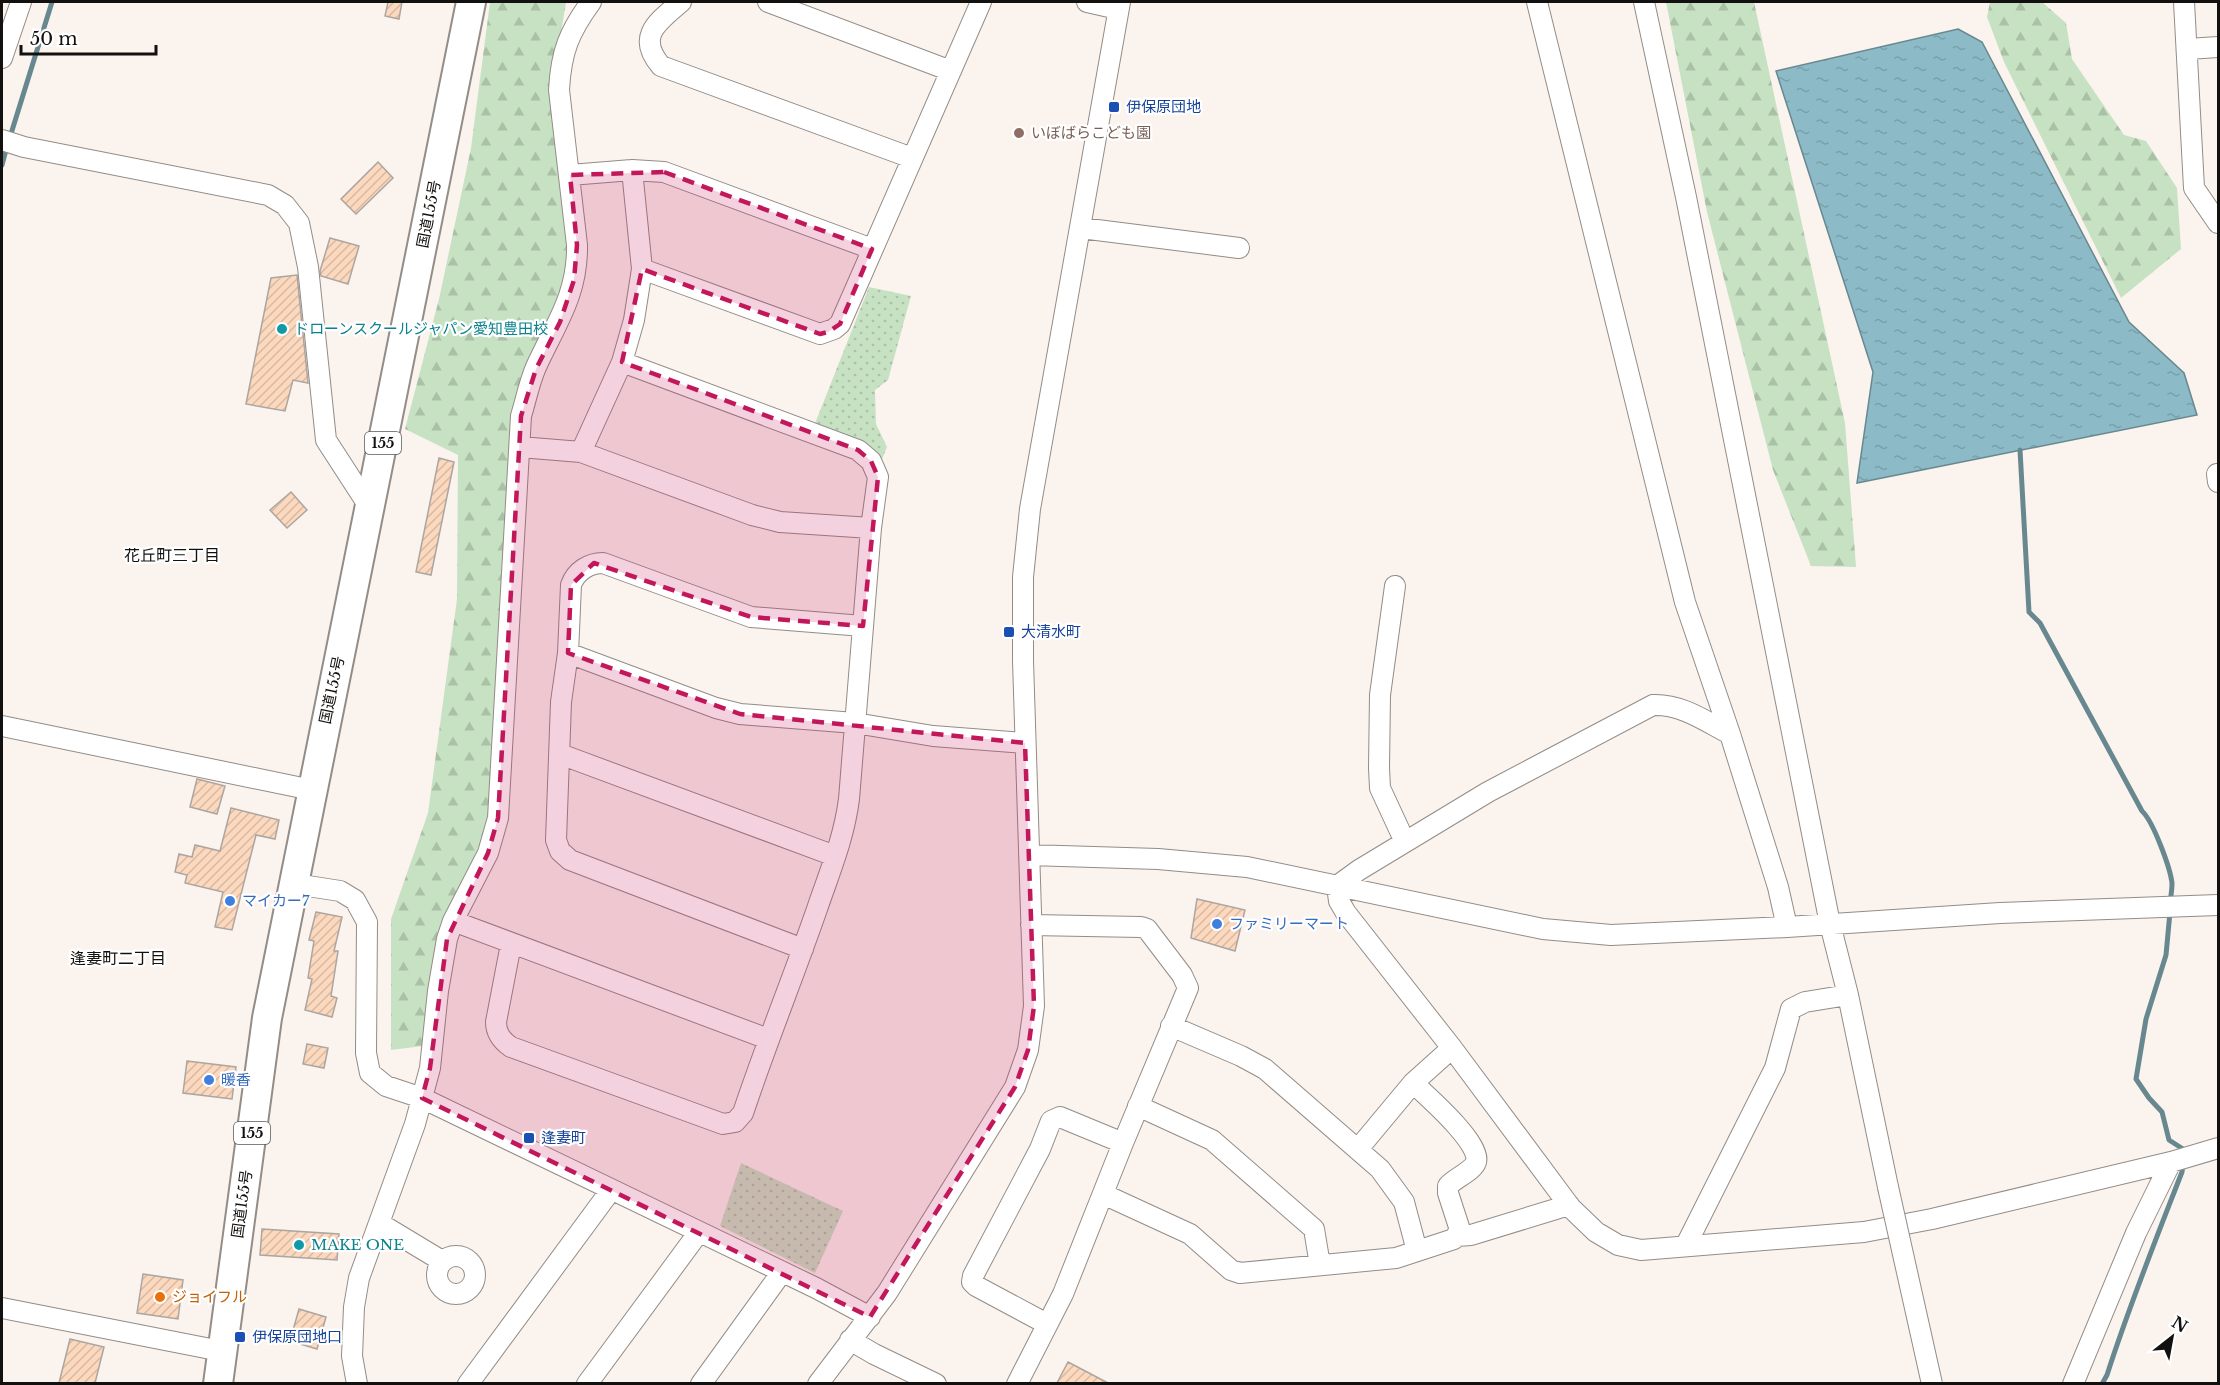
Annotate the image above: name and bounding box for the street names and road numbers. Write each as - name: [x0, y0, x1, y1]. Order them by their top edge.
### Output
- street label: 国道155号: [413, 178, 444, 249]
- road number: 155: [365, 432, 401, 454]
- street label: 国道155号: [315, 654, 348, 725]
- road number: 155: [234, 1122, 270, 1144]
- street label: 国道155号: [227, 1169, 256, 1239]

